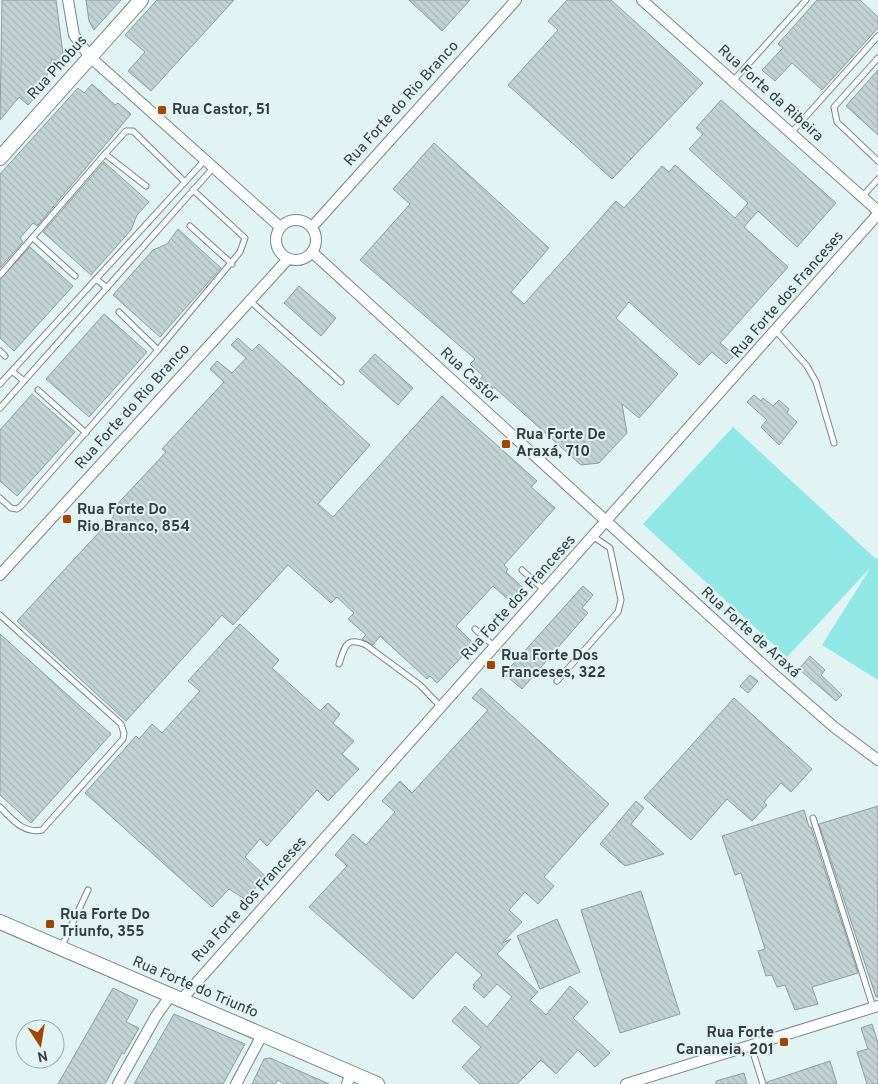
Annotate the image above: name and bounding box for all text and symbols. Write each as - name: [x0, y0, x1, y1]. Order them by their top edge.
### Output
- street label: Rua Phobus: [24, 32, 92, 104]
- street label: Rua Forte do Rio Branco: [341, 37, 463, 171]
- street label: Rua Forte da Ribeira: [713, 41, 827, 147]
- place label: Rua Castor, 51: [172, 101, 271, 120]
- marker: Rua Castor, 51: [156, 104, 168, 116]
- street label: Rua Forte dos Franceses: [727, 227, 849, 363]
- street label: Rua Forte do Rio Branco: [72, 340, 194, 474]
- street label: Rua Castor: [436, 344, 503, 408]
- place label: Rua Forte De Araxá, 710: [516, 426, 606, 462]
- marker: Rua Forte De Araxá, 710: [500, 438, 512, 450]
- place label: Rua Forte Do Rio Branco, 854: [77, 501, 190, 537]
- marker: Rua Forte Do Rio Branco, 854: [61, 513, 73, 525]
- street label: Rua Forte dos Franceses: [458, 531, 580, 665]
- street label: Rua Forte de Araxá: [696, 583, 804, 683]
- place label: Rua Forte Dos Franceses, 322: [501, 647, 606, 683]
- marker: Rua Forte Dos Franceses, 322: [485, 659, 497, 671]
- street label: Rua Forte dos Franceses: [189, 833, 311, 967]
- place label: Rua Forte Do Triunfo, 355: [60, 906, 150, 942]
- marker: Rua Forte Do Triunfo, 355: [44, 918, 56, 930]
- street label: Rua Forte do Triunfo: [129, 953, 261, 1023]
- north arrow: [15, 1019, 65, 1069]
- place label: Rua Forte Cananeia, 201: [676, 1024, 774, 1060]
- marker: Rua Forte Cananeia, 201: [778, 1036, 790, 1048]
- text: N: [36, 1046, 49, 1065]

